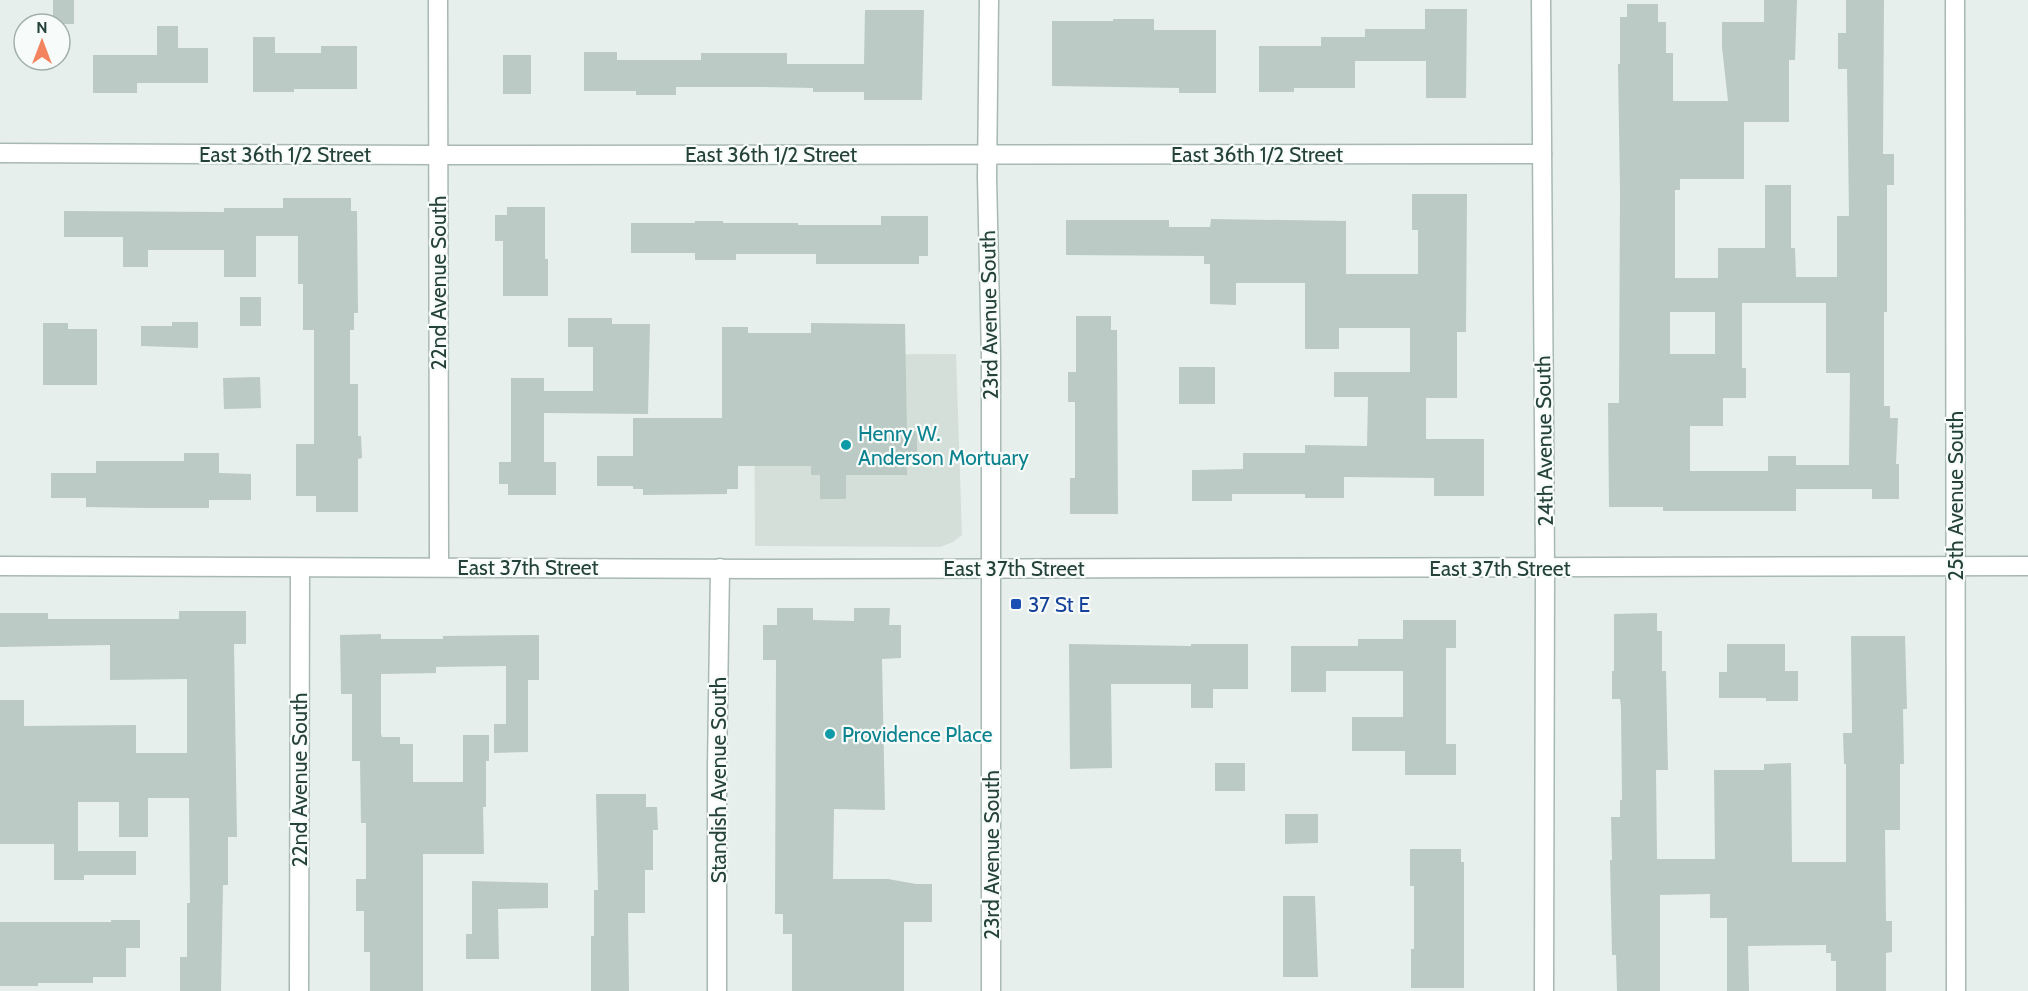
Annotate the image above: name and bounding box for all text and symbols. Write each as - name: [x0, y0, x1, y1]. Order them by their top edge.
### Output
- north arrow: [12, 12, 72, 72]
- text: N: [36, 18, 48, 37]
- street label: East 36th 1/2 Street: [199, 142, 371, 167]
- street label: East 36th 1/2 Street: [685, 142, 857, 167]
- street label: East 36th 1/2 Street: [1171, 142, 1343, 167]
- street label: 22nd Avenue South: [426, 196, 451, 370]
- street label: 23rd Avenue South: [975, 230, 1003, 400]
- street label: 24th Avenue South: [1530, 355, 1558, 527]
- street label: 25th Avenue South: [1943, 411, 1968, 581]
- place label: Henry W. Anderson Mortuary: [858, 421, 1029, 470]
- marker: Henry W. Anderson Mortuary: [839, 438, 853, 452]
- street label: East 37th Street: [457, 555, 599, 580]
- street label: East 37th Street: [943, 556, 1085, 581]
- street label: East 37th Street: [1429, 556, 1571, 581]
- place label: 37 St E: [1028, 592, 1090, 617]
- marker: 37 St E: [1009, 597, 1023, 611]
- street label: Standish Avenue South: [706, 677, 731, 883]
- street label: 22nd Avenue South: [287, 693, 312, 867]
- place label: Providence Place: [842, 722, 993, 747]
- marker: Providence Place: [823, 727, 837, 741]
- street label: 23rd Avenue South: [979, 770, 1004, 940]

